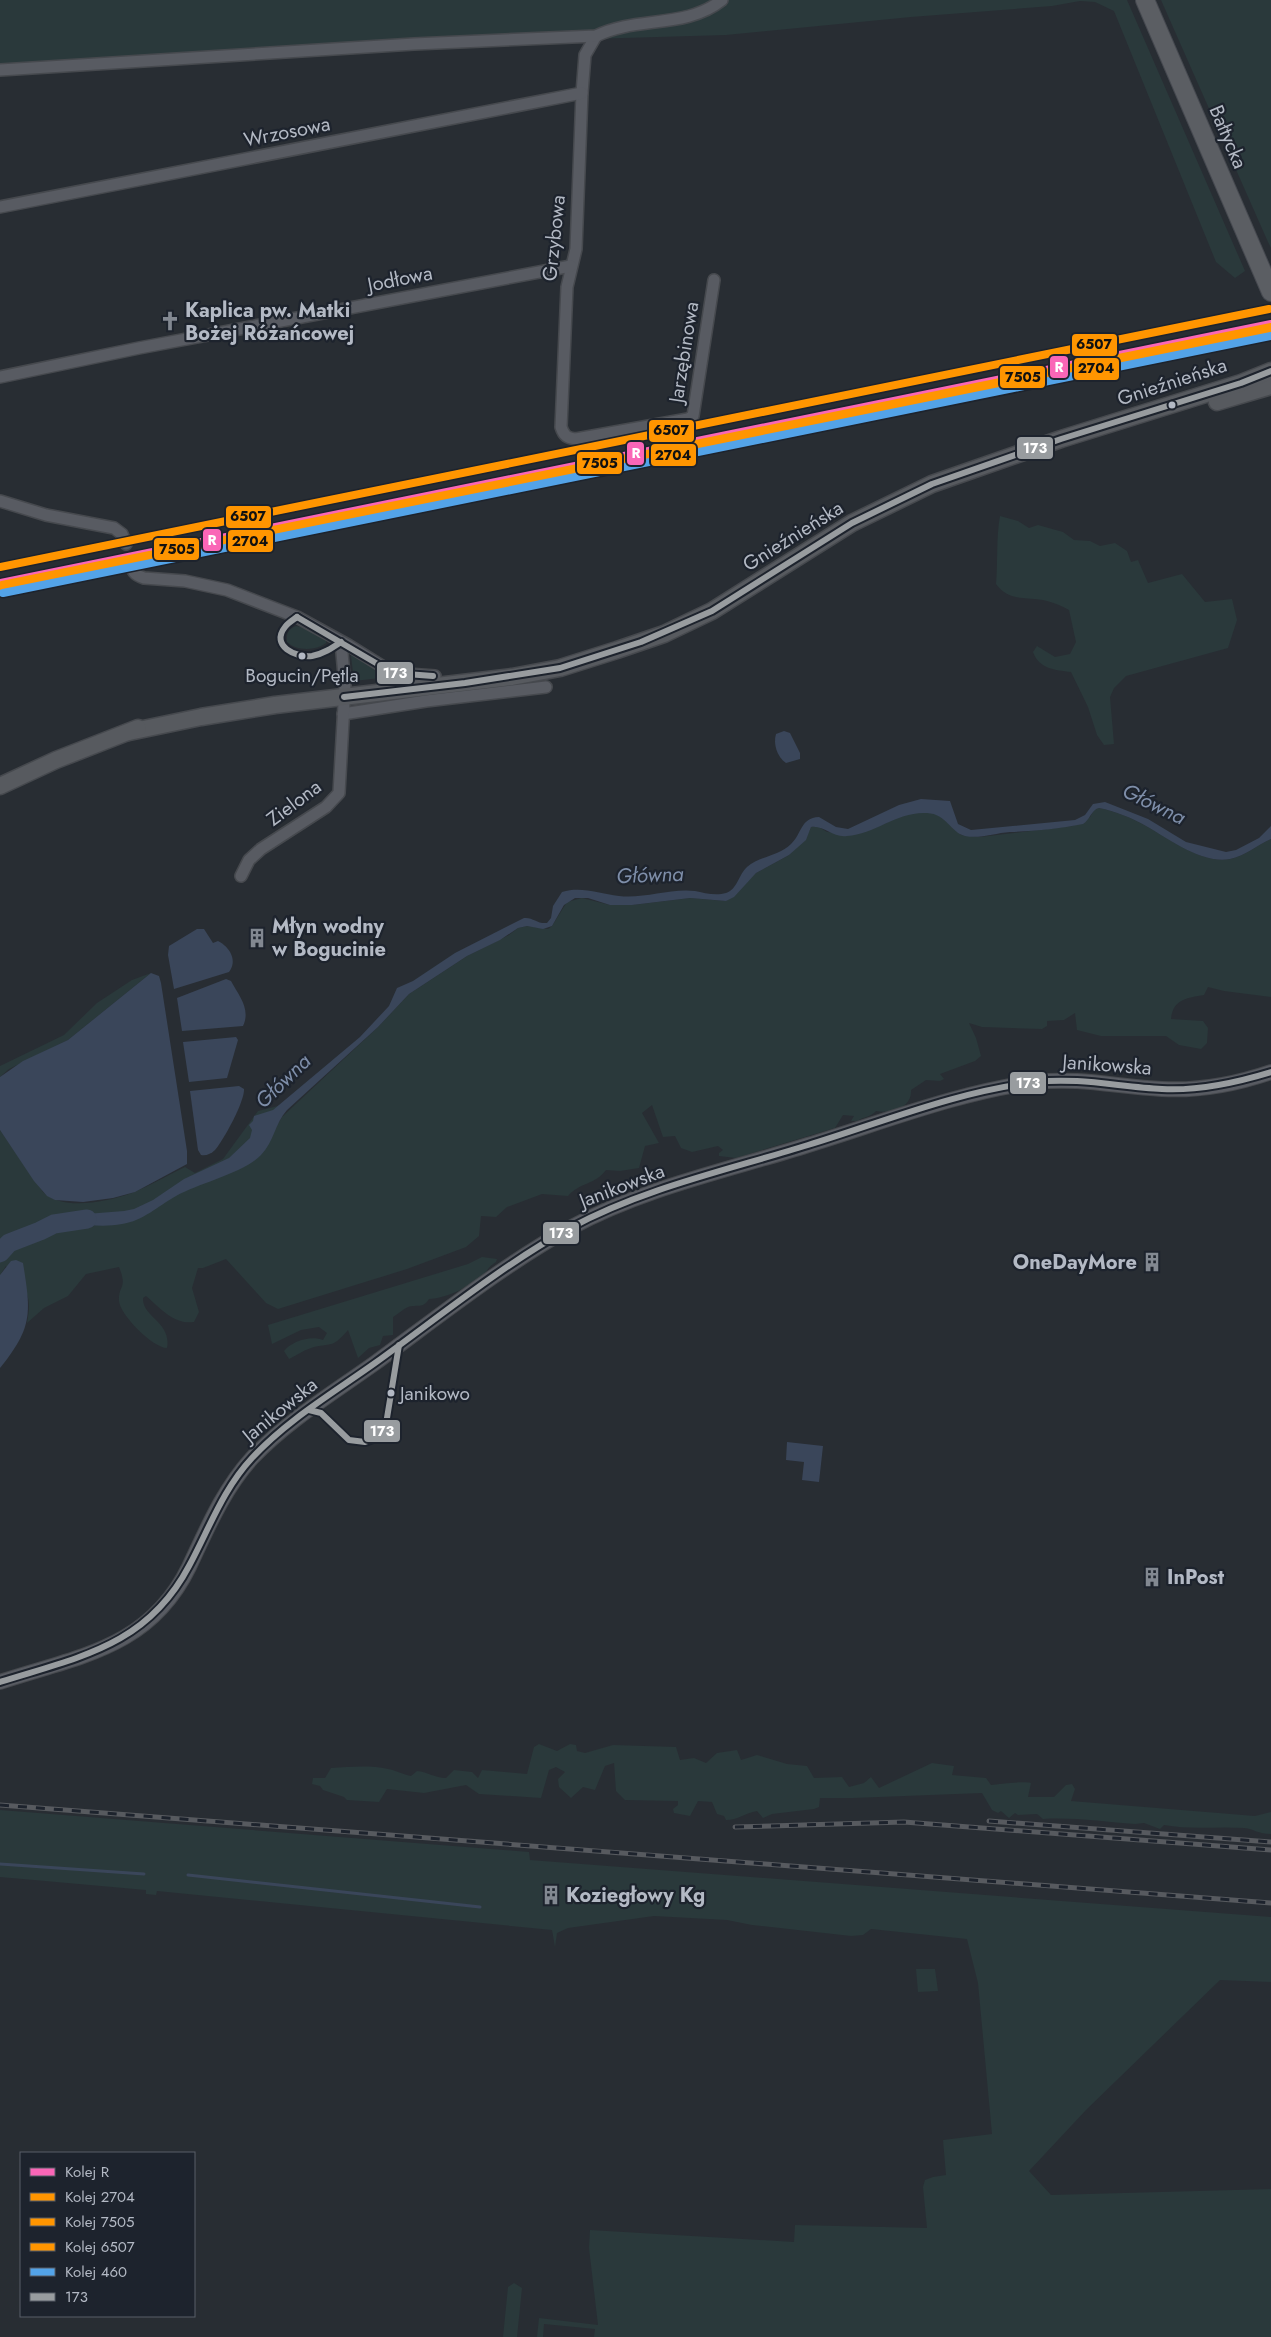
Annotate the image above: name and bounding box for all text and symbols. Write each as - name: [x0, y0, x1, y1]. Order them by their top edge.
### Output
- street label: Bałtycka: [1202, 101, 1254, 173]
- street label: Wrzosowa: [241, 109, 333, 155]
- street label: Grzybowa: [535, 193, 573, 283]
- street label: Jodłowa: [362, 259, 435, 300]
- place label: Kaplica pw. Matki Bożej Różańcowej: [185, 296, 354, 348]
- street label: Jarzębinowa: [661, 299, 706, 408]
- church icon: Kaplica pw. Matki Bożej Różańcowej: [159, 310, 181, 332]
- line badge: 6507: [1071, 333, 1118, 357]
- text: 6507: [1076, 334, 1113, 354]
- street label: Gnieźnieńska: [1113, 351, 1231, 413]
- line badge: R: [1049, 355, 1069, 379]
- text: R: [1054, 357, 1064, 377]
- line badge: 2704: [1073, 357, 1120, 381]
- text: 2704: [1078, 358, 1115, 378]
- line badge: 7505: [999, 365, 1046, 389]
- text: 7505: [1005, 367, 1041, 387]
- unlabelled marker: [1167, 400, 1177, 410]
- line badge: 6507: [648, 419, 695, 443]
- text: 6507: [653, 420, 690, 440]
- line badge: 173: [1016, 436, 1054, 460]
- text: 173: [1023, 438, 1047, 458]
- line badge: R: [626, 441, 645, 466]
- text: R: [631, 443, 641, 463]
- line badge: 2704: [650, 443, 697, 467]
- text: 2704: [655, 445, 692, 465]
- line badge: 7505: [576, 451, 623, 475]
- text: 7505: [582, 453, 618, 473]
- street label: Gnieźnieńska: [737, 494, 849, 578]
- line badge: 6507: [225, 505, 272, 529]
- text: 6507: [230, 506, 267, 526]
- line badge: R: [202, 528, 222, 552]
- line badge: 2704: [227, 529, 274, 553]
- text: R: [207, 530, 217, 550]
- text: 2704: [232, 531, 269, 551]
- line badge: 7505: [153, 537, 200, 561]
- text: 7505: [159, 539, 195, 559]
- marker: Bogucin/Pętla: [297, 651, 307, 661]
- line badge: 173: [376, 661, 414, 685]
- place label: Bogucin/Pętla: [245, 662, 359, 689]
- text: 173: [383, 663, 407, 683]
- street label: Zielona: [260, 773, 328, 833]
- water label: Główna: [1117, 776, 1191, 832]
- water label: Główna: [616, 859, 685, 891]
- place label: Młyn wodny w Bogucinie: [271, 912, 386, 964]
- building icon: Młyn wodny w Bogucinie: [246, 927, 268, 949]
- water label: Główna: [248, 1047, 318, 1115]
- street label: Janikowska: [1058, 1047, 1153, 1083]
- line badge: 173: [1009, 1071, 1047, 1095]
- text: 173: [1016, 1073, 1040, 1093]
- street label: Janikowska: [572, 1156, 669, 1217]
- line badge: 173: [542, 1221, 580, 1245]
- text: 173: [549, 1223, 573, 1243]
- place label: OneDayMore: [1013, 1248, 1137, 1277]
- building icon: OneDayMore: [1141, 1251, 1163, 1273]
- street label: Janikowska: [234, 1371, 324, 1451]
- place label: Janikowo: [397, 1380, 470, 1407]
- marker: Janikowo: [386, 1388, 396, 1398]
- line badge: 173: [363, 1419, 401, 1443]
- text: 173: [370, 1421, 394, 1441]
- place label: InPost: [1167, 1563, 1225, 1592]
- building icon: InPost: [1141, 1566, 1163, 1588]
- place label: Koziegłowy Kg: [566, 1881, 705, 1910]
- building icon: Koziegłowy Kg: [540, 1884, 562, 1906]
- legend: [20, 2152, 195, 2317]
- text: Kolej R: [65, 2161, 110, 2183]
- text: Kolej 2704: [65, 2186, 135, 2208]
- text: Kolej 7505: [65, 2211, 134, 2233]
- text: Kolej 6507: [65, 2236, 135, 2258]
- text: Kolej 460: [65, 2261, 127, 2283]
- text: 173: [65, 2286, 88, 2308]

